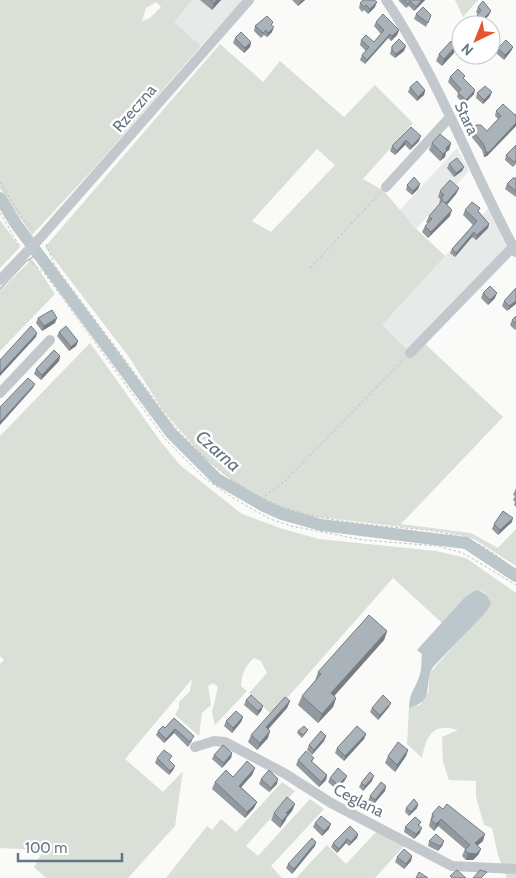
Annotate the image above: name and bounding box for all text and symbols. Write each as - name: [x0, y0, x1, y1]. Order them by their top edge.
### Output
- north arrow: [451, 15, 501, 65]
- text: N: [457, 40, 477, 59]
- street label: Rzeczna: [109, 80, 160, 136]
- street label: Stara: [451, 98, 483, 138]
- water label: Czarna: [191, 426, 245, 476]
- street label: Ceglana: [330, 780, 387, 821]
- scale bar: [18, 830, 121, 862]
- text: 100 m: [25, 839, 67, 857]

